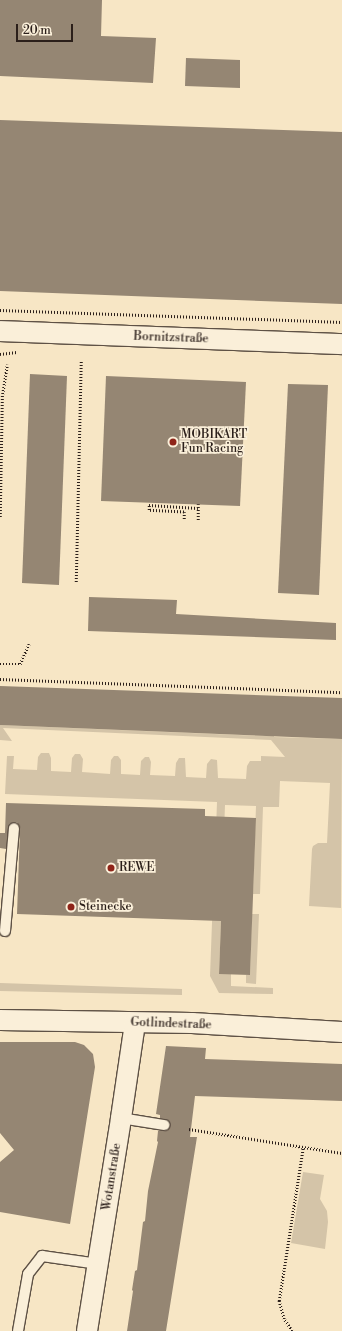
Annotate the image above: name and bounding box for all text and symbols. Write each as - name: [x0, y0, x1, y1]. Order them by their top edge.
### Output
- scale bar: [18, 16, 75, 42]
- text: 20 m: [23, 23, 51, 38]
- street label: Bornitzstraße: [133, 329, 209, 347]
- place label: MOBIKART Fun Racing: [181, 428, 247, 456]
- marker: MOBIKART Fun Racing: [168, 437, 178, 447]
- place label: REWE: [119, 861, 154, 875]
- marker: REWE: [106, 863, 116, 873]
- place label: Steinecke: [79, 900, 132, 914]
- marker: Steinecke: [66, 902, 76, 912]
- street label: Gotlindestraße: [130, 1015, 212, 1033]
- street label: Wotanstraße: [100, 1142, 124, 1212]

